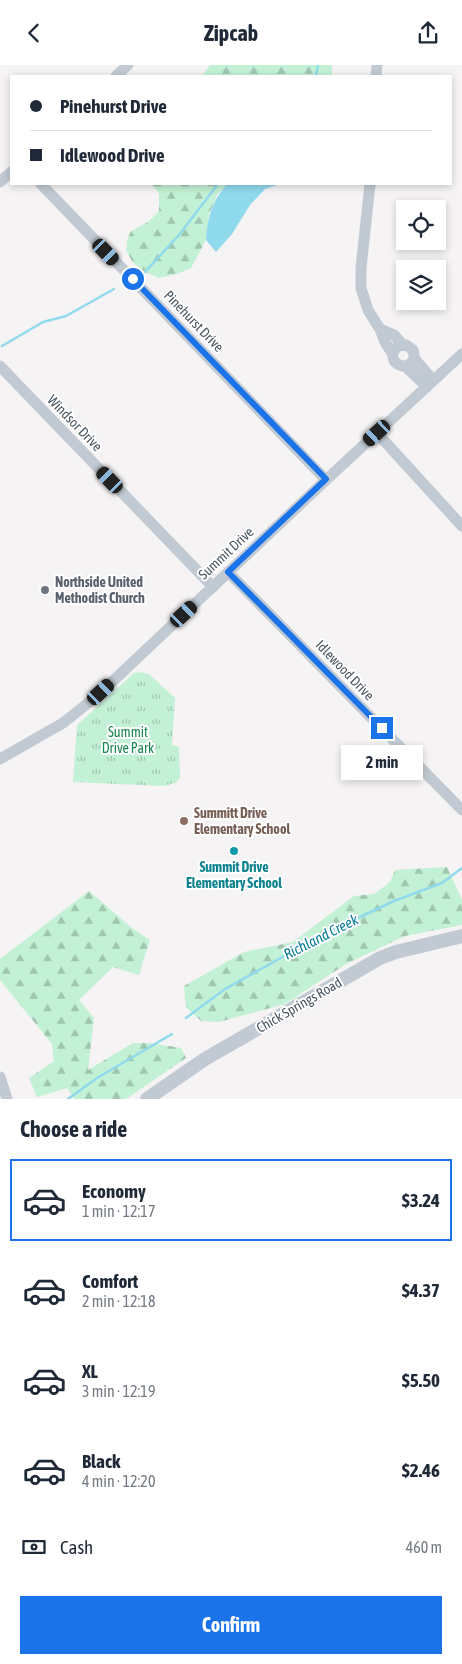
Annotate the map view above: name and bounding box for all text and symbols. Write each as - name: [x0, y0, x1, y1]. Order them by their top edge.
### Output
- icon: back: [20, 19, 48, 47]
- icon: share: [414, 19, 442, 47]
- text: Zipcab: [204, 20, 258, 46]
- text: Pinehurst Drive: [60, 95, 167, 117]
- text: Idlewood Drive: [60, 144, 165, 166]
- map controls: [396, 200, 446, 310]
- button: locate: [396, 200, 446, 250]
- car: [90, 236, 121, 268]
- button: layers: [396, 260, 446, 310]
- route start: [122, 268, 144, 290]
- street label: Pinehurst Drive: [161, 287, 227, 355]
- street label: Windsor Drive: [44, 392, 106, 454]
- car: [360, 417, 393, 449]
- car: [94, 464, 125, 496]
- street label: Summit Drive: [195, 524, 257, 582]
- place label: Northside United Methodist Church: [55, 574, 145, 606]
- marker: Northside United Methodist Church: [39, 584, 51, 596]
- car: [167, 598, 200, 630]
- street label: Idlewood Drive: [312, 637, 378, 703]
- car: [84, 676, 117, 708]
- route end: [371, 717, 393, 739]
- park label: Summit Drive Park: [102, 724, 154, 756]
- callout: 2 min: [341, 745, 423, 781]
- text: 2 min: [366, 753, 398, 771]
- place label: Summitt Drive Elementary School: [194, 805, 290, 837]
- marker: Summitt Drive Elementary School: [178, 815, 190, 827]
- marker: Summit Drive Elementary School: [228, 845, 240, 857]
- place label: Summit Drive Elementary School: [186, 859, 282, 891]
- water label: Richland Creek: [281, 910, 361, 963]
- street label: Chick Springs Road: [253, 974, 345, 1036]
- text: Choose a ride: [20, 1116, 127, 1142]
- icon: car: [22, 1178, 67, 1223]
- text: Economy: [82, 1180, 146, 1202]
- text: $3.24: [402, 1189, 440, 1211]
- text: 1 min · 12:17: [82, 1202, 155, 1220]
- icon: car: [22, 1268, 67, 1313]
- text: Comfort: [82, 1270, 138, 1292]
- text: $4.37: [402, 1279, 440, 1301]
- text: 2 min · 12:18: [82, 1292, 155, 1310]
- icon: car: [22, 1358, 67, 1403]
- text: XL: [82, 1360, 98, 1382]
- text: $5.50: [402, 1369, 440, 1391]
- text: 3 min · 12:19: [82, 1382, 155, 1400]
- icon: car: [22, 1448, 67, 1493]
- text: Black: [82, 1450, 120, 1472]
- text: $2.46: [402, 1459, 440, 1481]
- text: 4 min · 12:20: [82, 1472, 155, 1490]
- icon: cash: [20, 1533, 48, 1561]
- text: Cash: [60, 1536, 93, 1558]
- text: 460 m: [406, 1538, 442, 1556]
- button: Confirm: [20, 1596, 442, 1654]

